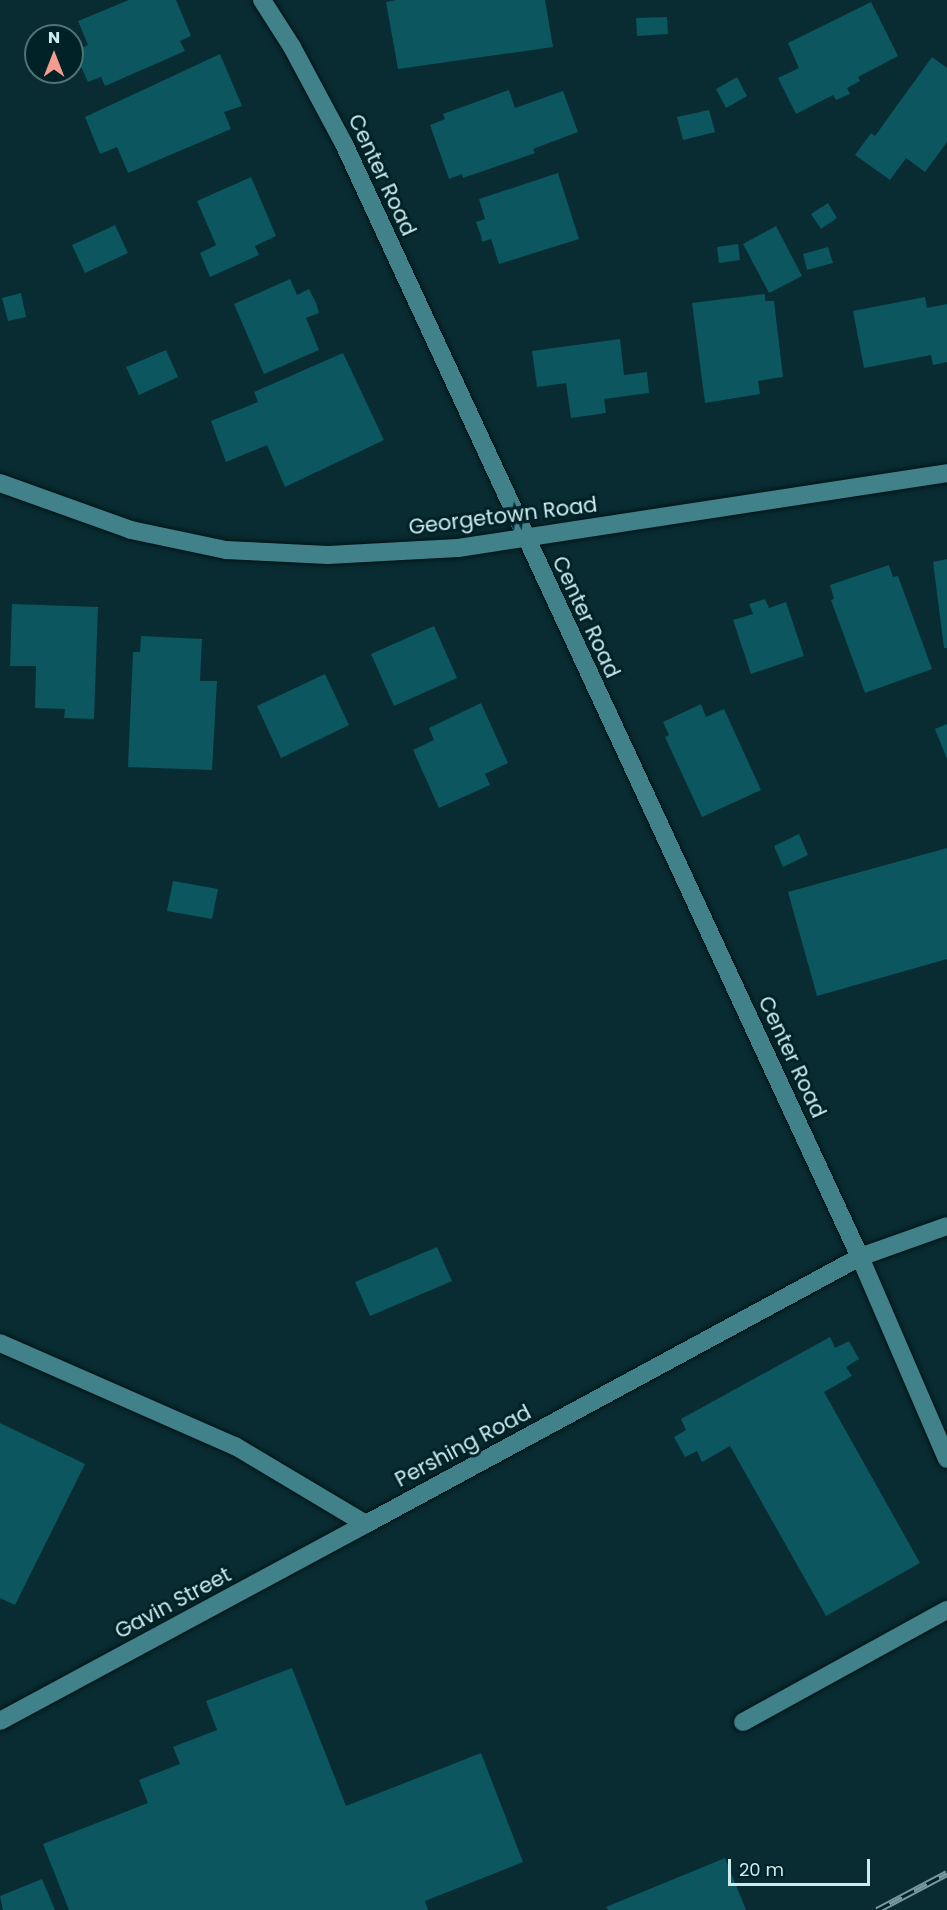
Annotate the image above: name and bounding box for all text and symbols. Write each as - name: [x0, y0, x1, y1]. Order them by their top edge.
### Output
- north arrow: [24, 24, 84, 84]
- text: N: [48, 26, 60, 49]
- street label: Center Road: [343, 110, 421, 240]
- street label: Georgetown Road: [407, 492, 599, 540]
- street label: Center Road: [547, 552, 625, 682]
- street label: Center Road: [753, 992, 831, 1122]
- street label: Pershing Road: [391, 1400, 535, 1492]
- street label: Gavin Street: [111, 1562, 235, 1644]
- scale bar: [731, 1847, 874, 1885]
- text: 20 m: [739, 1857, 784, 1882]

